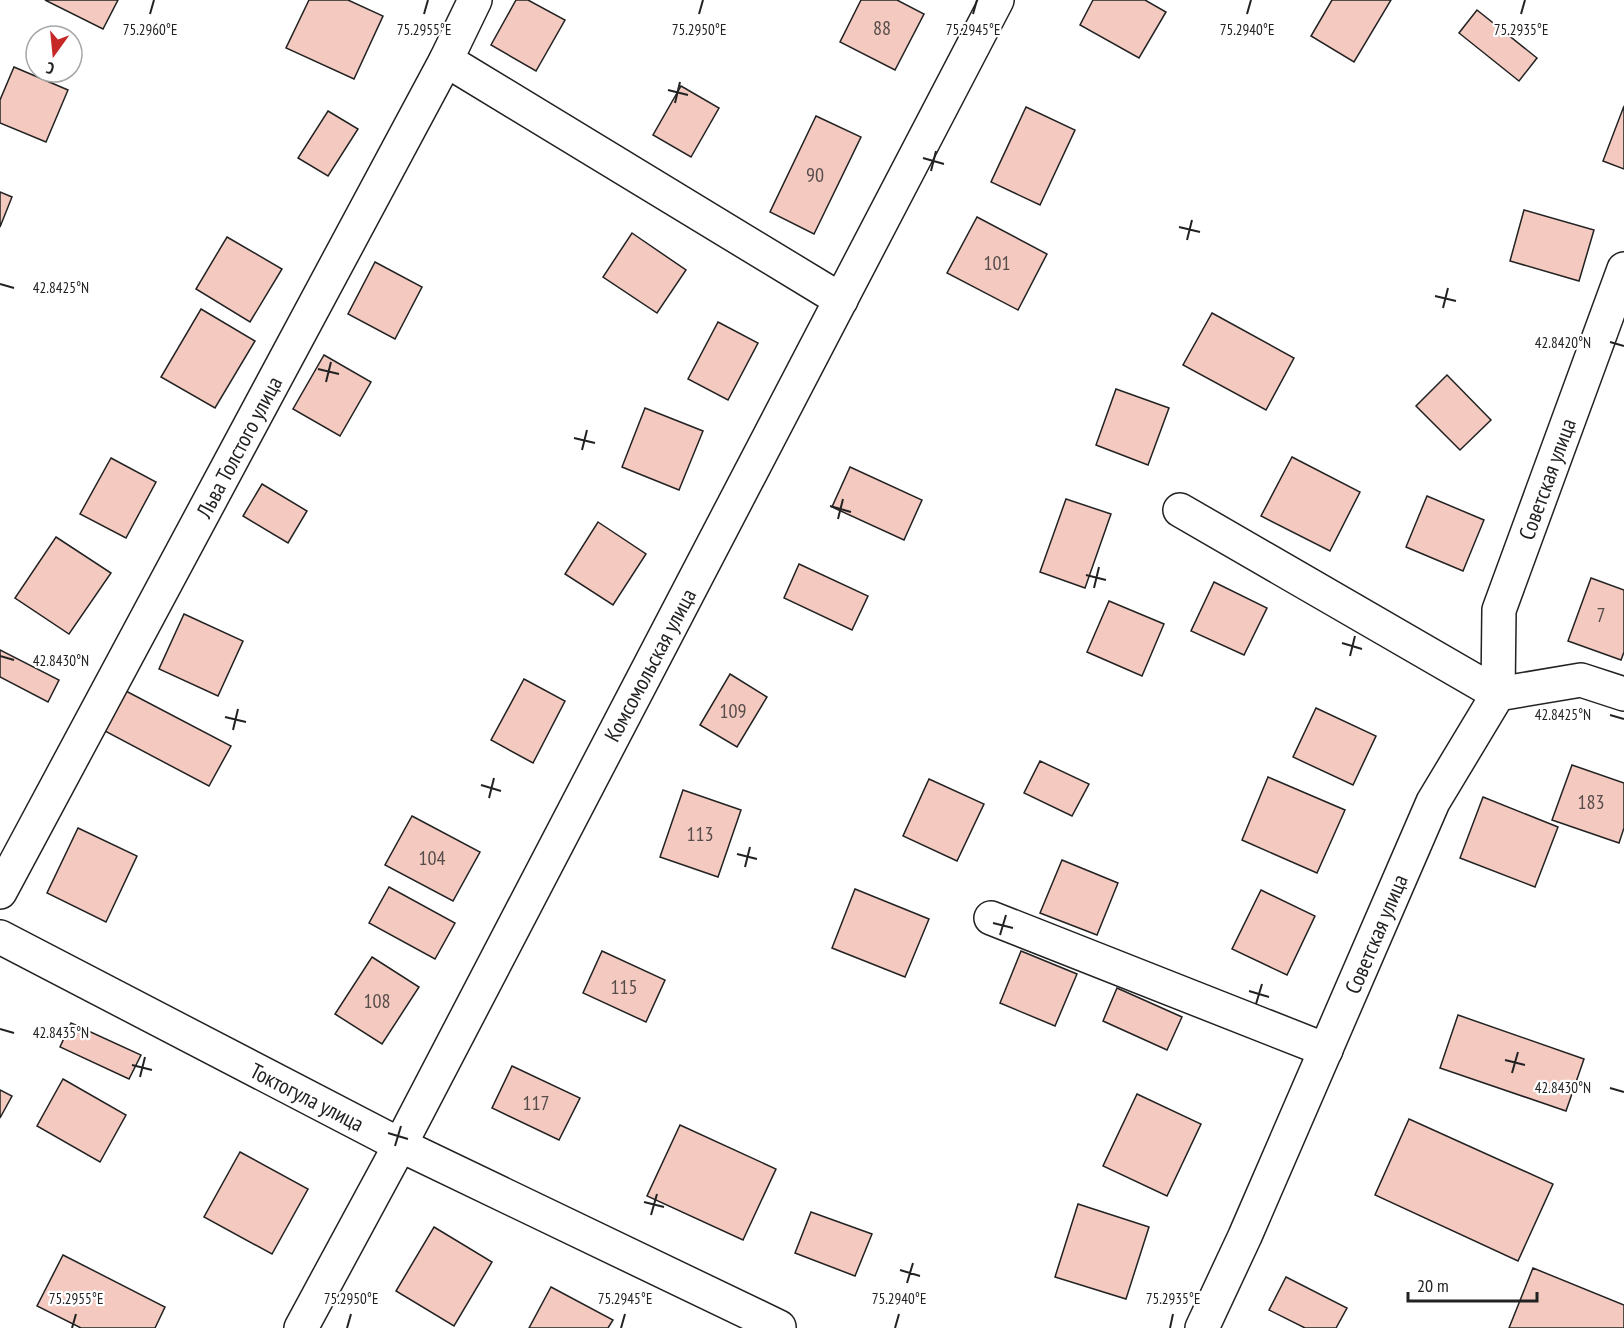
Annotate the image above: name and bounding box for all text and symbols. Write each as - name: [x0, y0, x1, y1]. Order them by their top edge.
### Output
- house number: 88: [873, 15, 891, 41]
- text: 75.2960°E: [123, 20, 177, 39]
- text: 75.2955°E: [397, 20, 451, 39]
- text: 75.2950°E: [672, 20, 726, 39]
- text: 75.2945°E: [946, 20, 1000, 39]
- text: 75.2940°E: [1220, 20, 1274, 39]
- text: 75.2935°E: [1494, 20, 1548, 39]
- north arrow: [24, 24, 84, 84]
- text: С: [43, 58, 56, 79]
- house number: 90: [806, 162, 824, 188]
- house number: 101: [984, 250, 1011, 276]
- text: 42.8425°N: [33, 278, 89, 297]
- text: 42.8420°N: [1535, 333, 1591, 352]
- street label: Льва Толстого улица: [189, 371, 288, 524]
- street label: Советская улица: [1512, 415, 1582, 543]
- street label: Комсомольская улица: [598, 584, 702, 746]
- house number: 7: [1597, 602, 1606, 628]
- text: 42.8430°N: [33, 651, 89, 670]
- house number: 109: [720, 698, 747, 724]
- text: 42.8425°N: [1535, 705, 1591, 724]
- house number: 183: [1578, 789, 1605, 815]
- house number: 113: [687, 821, 714, 847]
- house number: 104: [419, 845, 446, 871]
- street label: Советская улица: [1338, 870, 1414, 998]
- house number: 115: [611, 974, 638, 1000]
- house number: 108: [364, 988, 391, 1014]
- text: 42.8435°N: [33, 1023, 89, 1042]
- street label: Токтогула улица: [245, 1056, 369, 1138]
- text: 42.8430°N: [1535, 1078, 1591, 1097]
- house number: 117: [523, 1090, 550, 1116]
- scale bar: [1408, 1265, 1537, 1303]
- text: 20 m: [1417, 1274, 1449, 1297]
- text: 75.2955°E: [49, 1289, 103, 1308]
- text: 75.2950°E: [324, 1289, 378, 1308]
- text: 75.2945°E: [598, 1289, 652, 1308]
- text: 75.2940°E: [872, 1289, 926, 1308]
- text: 75.2935°E: [1146, 1289, 1200, 1308]

